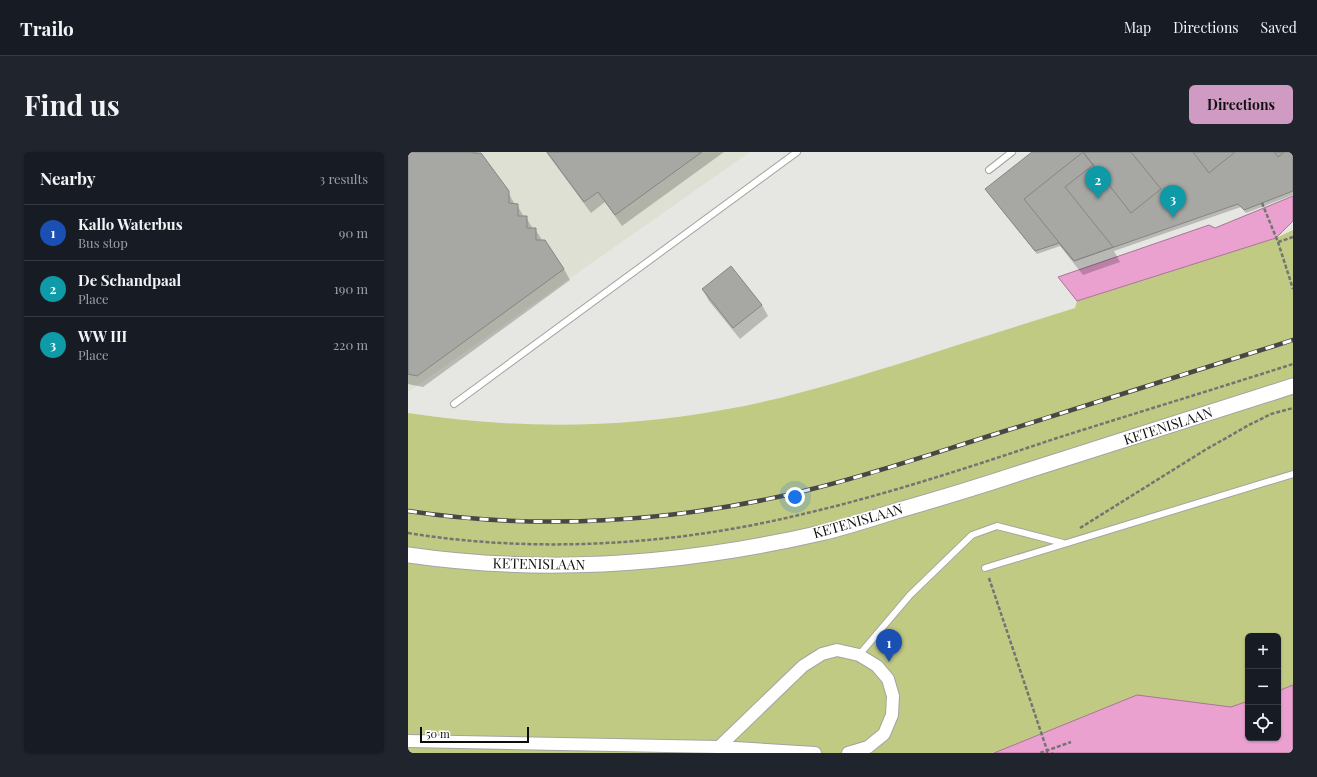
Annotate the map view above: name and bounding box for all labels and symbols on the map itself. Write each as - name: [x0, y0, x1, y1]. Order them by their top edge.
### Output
- pin: 2: [1085, 166, 1111, 199]
- pin: 3: [1160, 185, 1186, 218]
- street label: KETENISLAAN: [1121, 402, 1215, 449]
- your location: [785, 487, 805, 507]
- street label: KETENISLAAN: [811, 499, 905, 542]
- street label: KETENISLAAN: [493, 553, 586, 574]
- pin: 1: [876, 629, 902, 662]
- scale bar: [420, 725, 529, 744]

